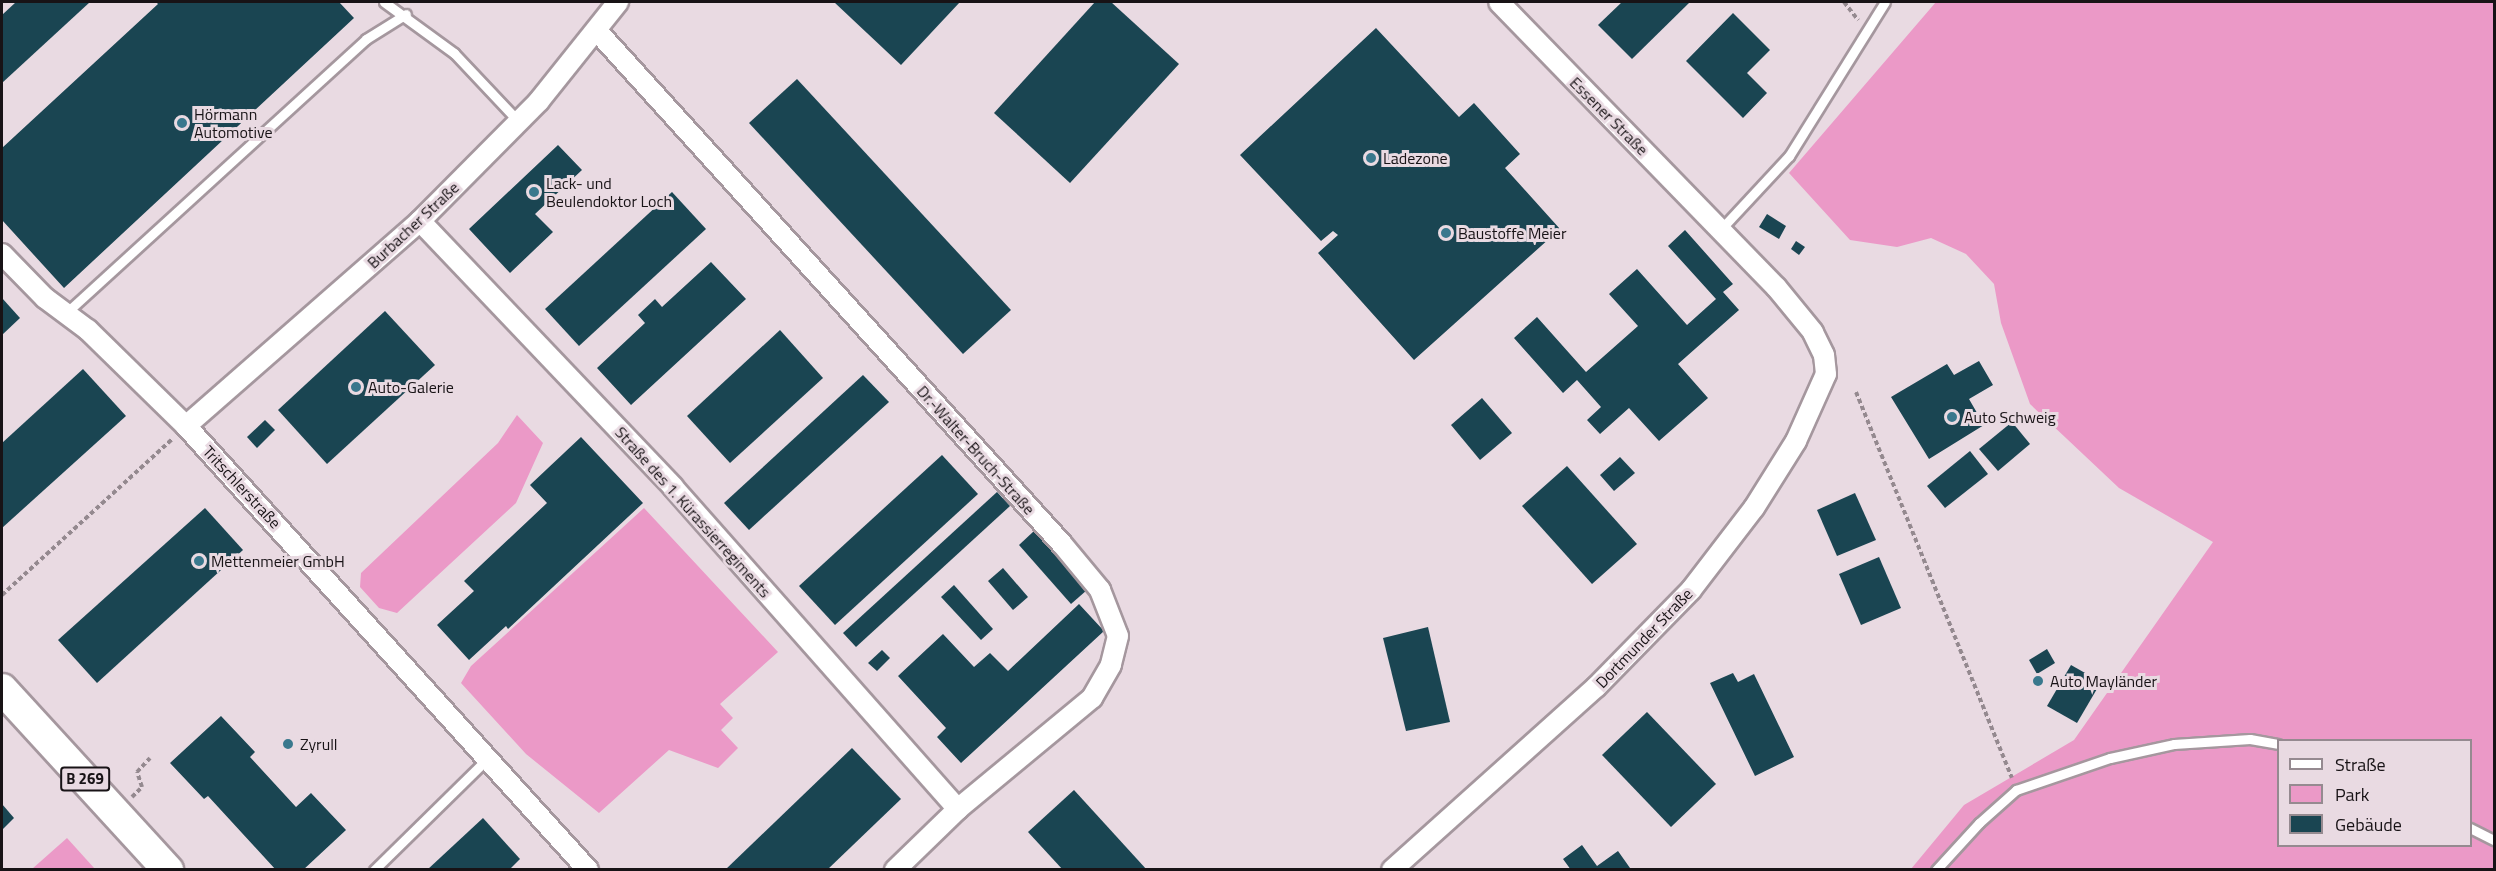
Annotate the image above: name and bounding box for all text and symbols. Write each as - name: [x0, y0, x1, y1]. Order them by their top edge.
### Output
- street label: Essener Straße: [1566, 73, 1652, 159]
- place label: Hörmann Automotive: [194, 104, 273, 142]
- marker: Hörmann Automotive: [175, 116, 189, 130]
- place label: Ladezone: [1383, 148, 1448, 168]
- marker: Ladezone: [1364, 151, 1378, 165]
- place label: Lack- und Beulendoktor Loch: [546, 173, 672, 211]
- street label: Burbacher Straße: [363, 178, 463, 272]
- marker: Lack- und Beulendoktor Loch: [527, 185, 541, 199]
- place label: Baustoffe Meier: [1458, 223, 1566, 243]
- marker: Baustoffe Meier: [1439, 226, 1453, 240]
- place label: Auto-Galerie: [368, 377, 454, 397]
- marker: Auto-Galerie: [349, 380, 363, 394]
- street label: Dr.-Walter-Bruch-Straße: [913, 382, 1039, 518]
- place label: Auto Schweig: [1964, 407, 2056, 427]
- marker: Auto Schweig: [1945, 410, 1959, 424]
- street label: Straße des 1. Kürassierregiments: [611, 423, 775, 601]
- street label: Tritschlerstraße: [199, 442, 285, 532]
- place label: Mettenmeier GmbH: [211, 551, 345, 571]
- marker: Mettenmeier GmbH: [192, 554, 206, 568]
- street label: Dortmunder Straße: [1592, 584, 1696, 692]
- place label: Auto Mayländer: [2050, 671, 2157, 691]
- marker: Auto Mayländer: [2031, 674, 2045, 688]
- place label: Zyrull: [300, 734, 338, 754]
- marker: Zyrull: [281, 737, 295, 751]
- legend: [2277, 739, 2472, 847]
- text: Straße: [2335, 751, 2386, 778]
- road number: B 269: [60, 767, 110, 791]
- text: Park: [2335, 781, 2369, 808]
- text: Gebäude: [2335, 811, 2402, 838]

